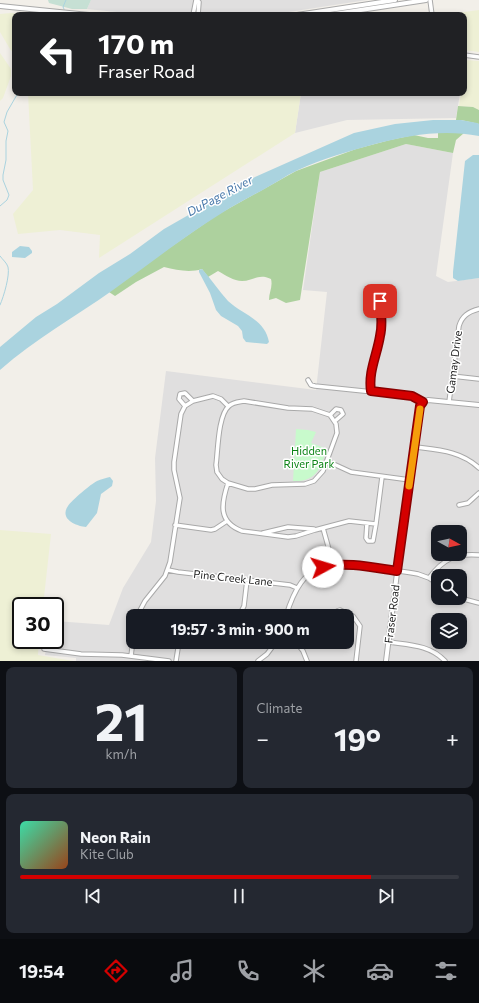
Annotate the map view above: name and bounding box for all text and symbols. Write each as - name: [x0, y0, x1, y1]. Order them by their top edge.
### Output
- text: 170 m: [98, 26, 174, 60]
- icon: left: [32, 28, 84, 80]
- text: Fraser Road: [98, 60, 195, 82]
- water label: DuPage River: [184, 171, 256, 218]
- pin: [363, 284, 397, 318]
- icon: arrive: [369, 290, 391, 312]
- street label: Gamay Drive: [443, 329, 464, 394]
- park label: Hidden River Park: [284, 444, 335, 470]
- north arrow: [431, 525, 467, 561]
- map controls: [431, 525, 467, 649]
- position arrow: [302, 546, 344, 588]
- street label: Pine Creek Lane: [193, 567, 273, 588]
- button: search: [431, 569, 467, 605]
- street label: Fraser Road: [381, 584, 402, 644]
- speed limit sign: 30: [12, 597, 64, 649]
- button: layers: [431, 613, 467, 649]
- text: 19:57 · 3 min · 900 m: [170, 620, 310, 638]
- text: 21: [95, 688, 148, 752]
- text: Climate: [257, 700, 302, 716]
- text: 19°: [334, 720, 381, 757]
- text: −: [257, 725, 269, 752]
- text: +: [446, 725, 459, 752]
- text: km/h: [105, 746, 137, 762]
- text: Neon Rain: [80, 828, 151, 846]
- text: Kite Club: [80, 846, 134, 862]
- icon: previous: [82, 885, 104, 907]
- icon: pause: [228, 885, 250, 907]
- icon: next: [375, 885, 397, 907]
- icon: directions: [102, 957, 130, 985]
- icon: music: [168, 957, 196, 985]
- icon: phone: [234, 957, 262, 985]
- icon: climate: [300, 957, 328, 985]
- icon: car: [366, 957, 394, 985]
- icon: filters: [432, 957, 460, 985]
- text: 19:54: [19, 960, 65, 982]

